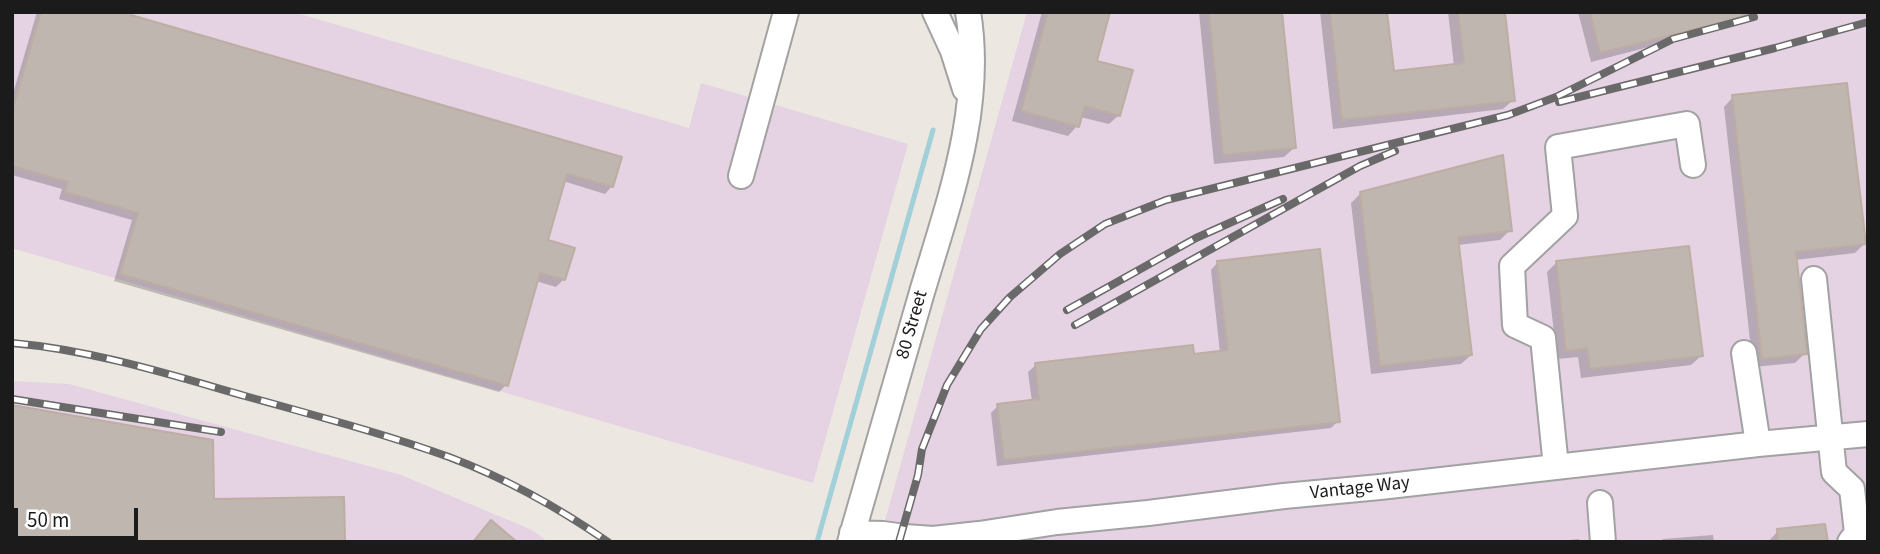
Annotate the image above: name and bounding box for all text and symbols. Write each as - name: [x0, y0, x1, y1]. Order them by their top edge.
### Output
- street label: 80 Street: [892, 288, 934, 362]
- street label: Vantage Way: [1309, 472, 1411, 506]
- scale bar: [18, 494, 142, 538]
- text: 50 m: [27, 505, 69, 535]

